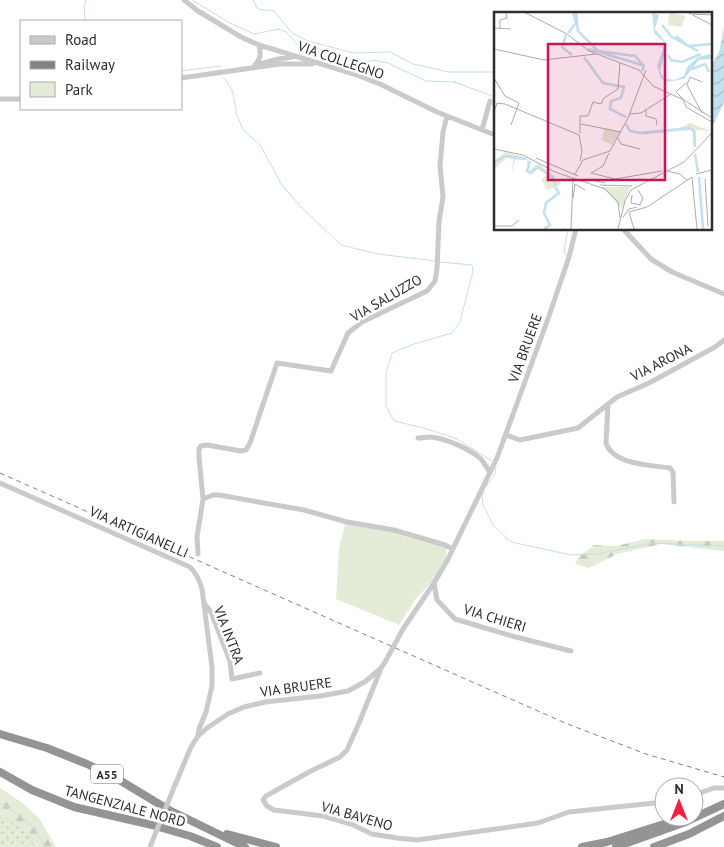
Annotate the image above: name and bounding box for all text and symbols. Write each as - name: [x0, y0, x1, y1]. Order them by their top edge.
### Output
- inset map: [494, 12, 712, 230]
- legend: [20, 20, 182, 110]
- text: Road: [65, 30, 97, 49]
- street label: VIA COLLEGNO: [295, 36, 387, 83]
- text: Railway: [65, 55, 115, 74]
- text: Park: [65, 80, 93, 99]
- street label: VIA SALUZZO: [346, 270, 425, 326]
- street label: VIA BRUERE: [504, 311, 546, 386]
- street label: VIA ARONA: [627, 339, 695, 385]
- street label: VIA ARTIGIANELLI: [86, 502, 191, 562]
- street label: VIA CHIERI: [460, 600, 529, 636]
- street label: VIA INTRA: [209, 602, 249, 667]
- street label: VIA BRUERE: [258, 673, 333, 701]
- road number: A55: [91, 764, 123, 784]
- north arrow: [654, 777, 704, 827]
- text: N: [674, 780, 684, 798]
- street label: TANGENZIALE NORD: [62, 781, 188, 831]
- street label: VIA BAVENO: [318, 797, 395, 835]

